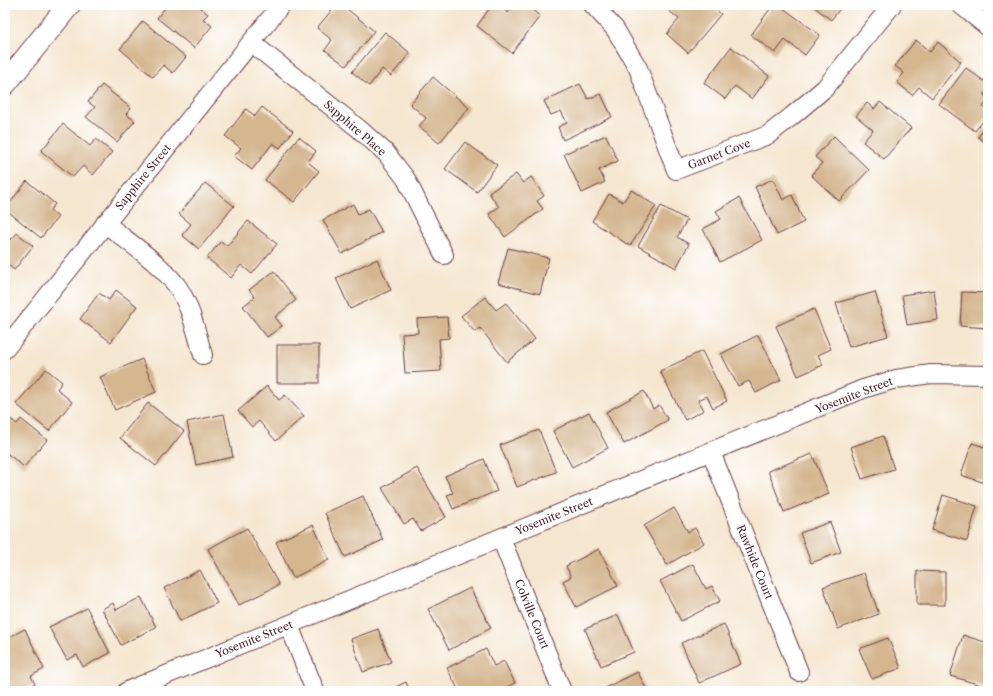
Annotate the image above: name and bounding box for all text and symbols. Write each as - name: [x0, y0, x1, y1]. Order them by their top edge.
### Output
- street label: Sapphire Place: [321, 97, 389, 159]
- street label: Garnet Cove: [686, 136, 752, 172]
- street label: Sapphire Street: [112, 141, 174, 213]
- street label: Yosemite Street: [812, 374, 895, 417]
- street label: Yosemite Street: [512, 494, 595, 538]
- street label: Rawhide Court: [734, 523, 776, 601]
- street label: Colville Court: [512, 577, 552, 651]
- street label: Yosemite Street: [212, 617, 295, 661]

